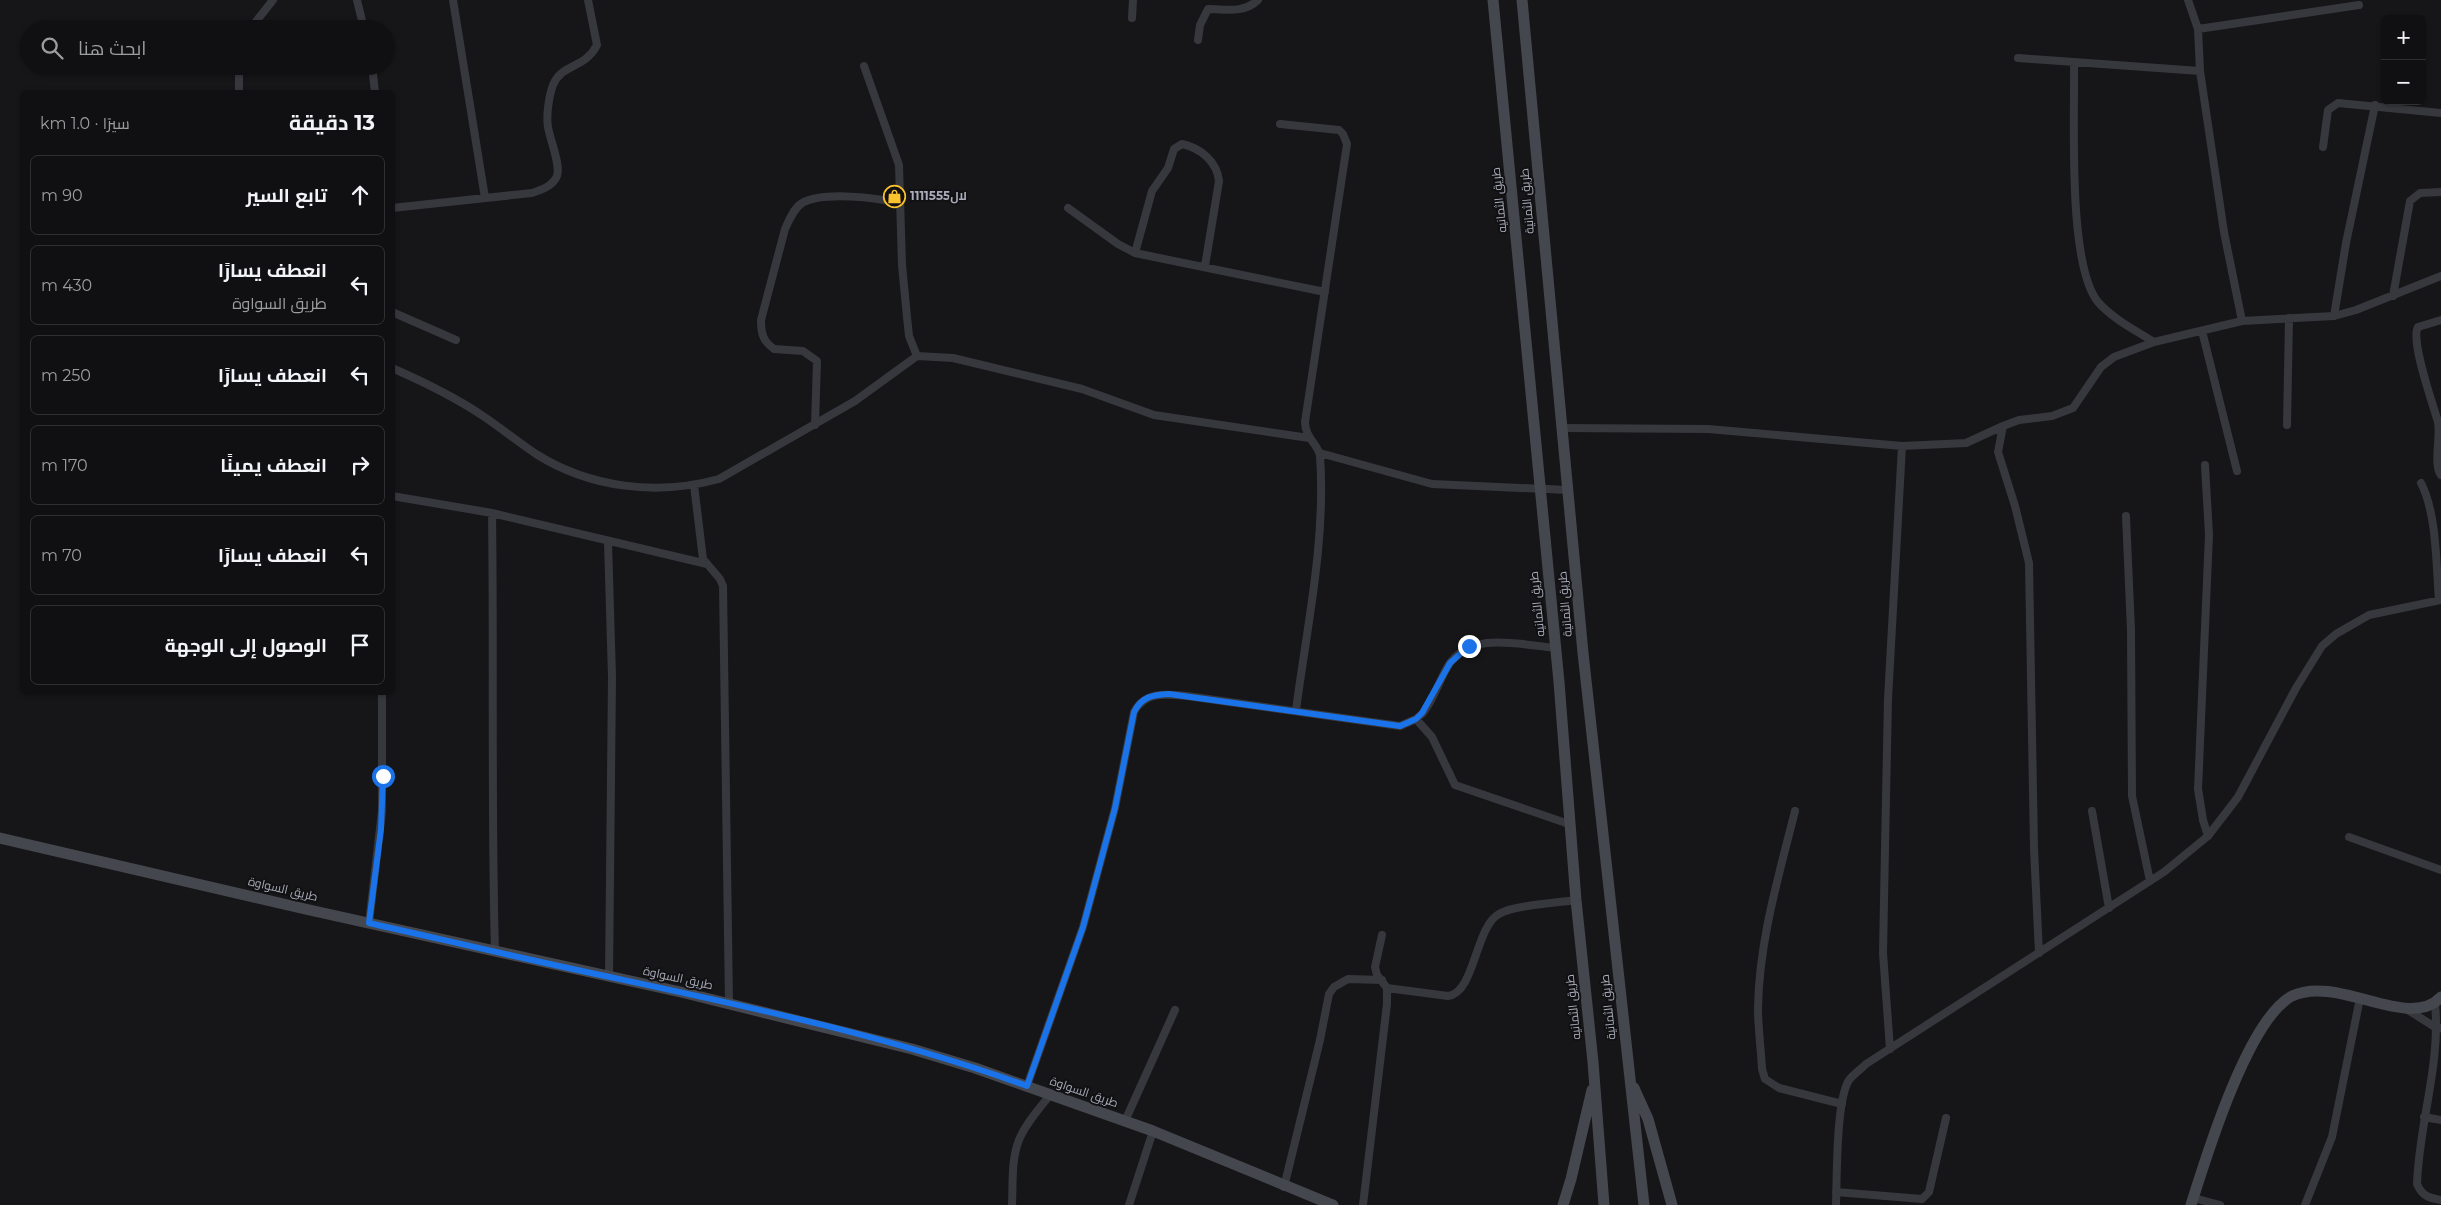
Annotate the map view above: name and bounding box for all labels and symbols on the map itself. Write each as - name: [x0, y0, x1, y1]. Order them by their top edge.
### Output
- street label: طريق الثمانيه: [1488, 166, 1509, 234]
- street label: طريق الثمانية: [1516, 167, 1537, 235]
- shop icon: 1111555لال: [882, 184, 906, 208]
- place label: 1111555لال: [910, 188, 967, 204]
- street label: طريق الثمانيه: [1526, 570, 1547, 638]
- street label: طريق الثمانية: [1554, 570, 1575, 638]
- route end: [1458, 635, 1481, 658]
- route start: [372, 765, 395, 788]
- street label: طريق السواوة: [247, 873, 320, 904]
- street label: طريق السواوة: [642, 963, 715, 992]
- street label: طريق الثمانيه: [1562, 973, 1583, 1041]
- street label: طريق الثمانية: [1597, 973, 1618, 1041]
- street label: طريق السواوة: [1048, 1073, 1120, 1110]

